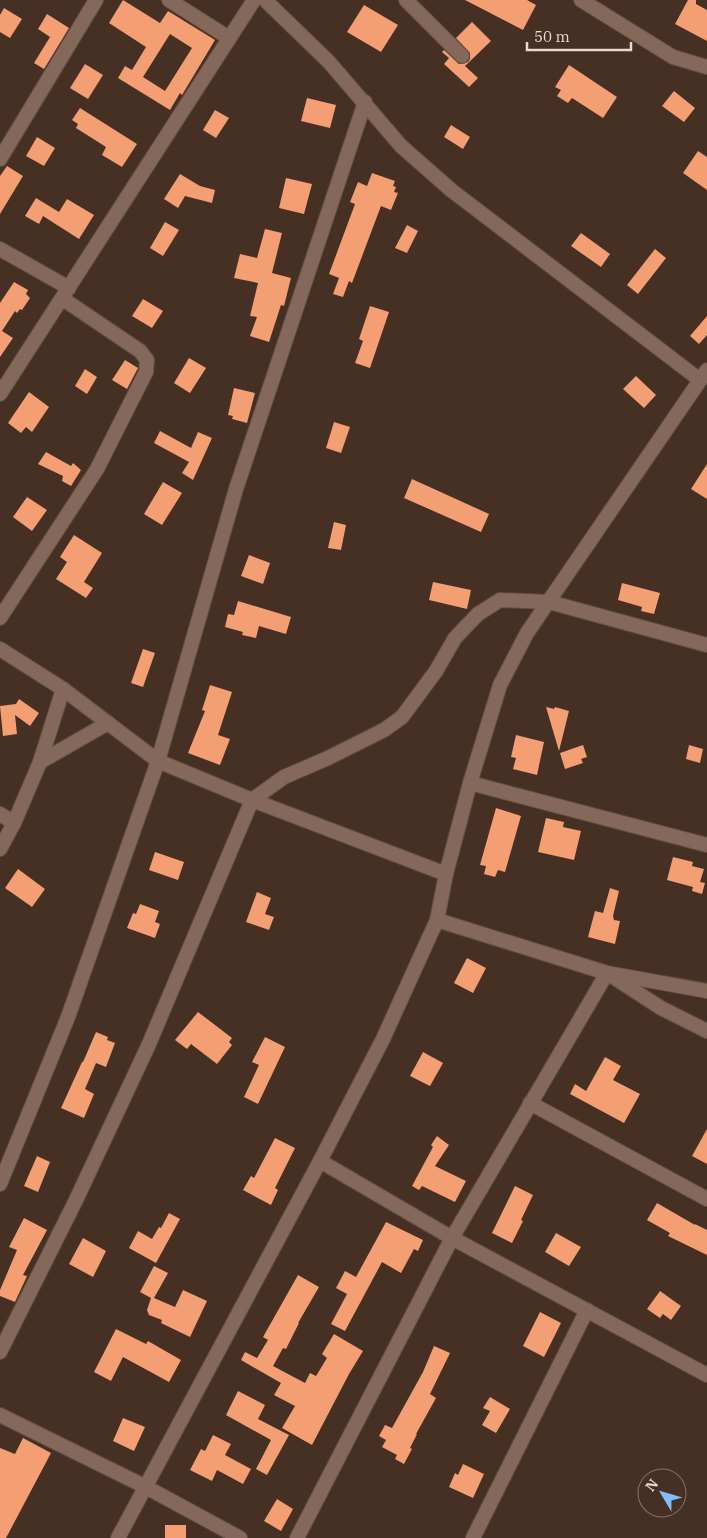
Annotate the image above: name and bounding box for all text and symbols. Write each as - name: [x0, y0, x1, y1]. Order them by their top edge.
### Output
- scale bar: [527, 20, 631, 52]
- text: 50 m: [534, 27, 570, 46]
- north arrow: [637, 1468, 687, 1518]
- text: N: [641, 1475, 662, 1495]

